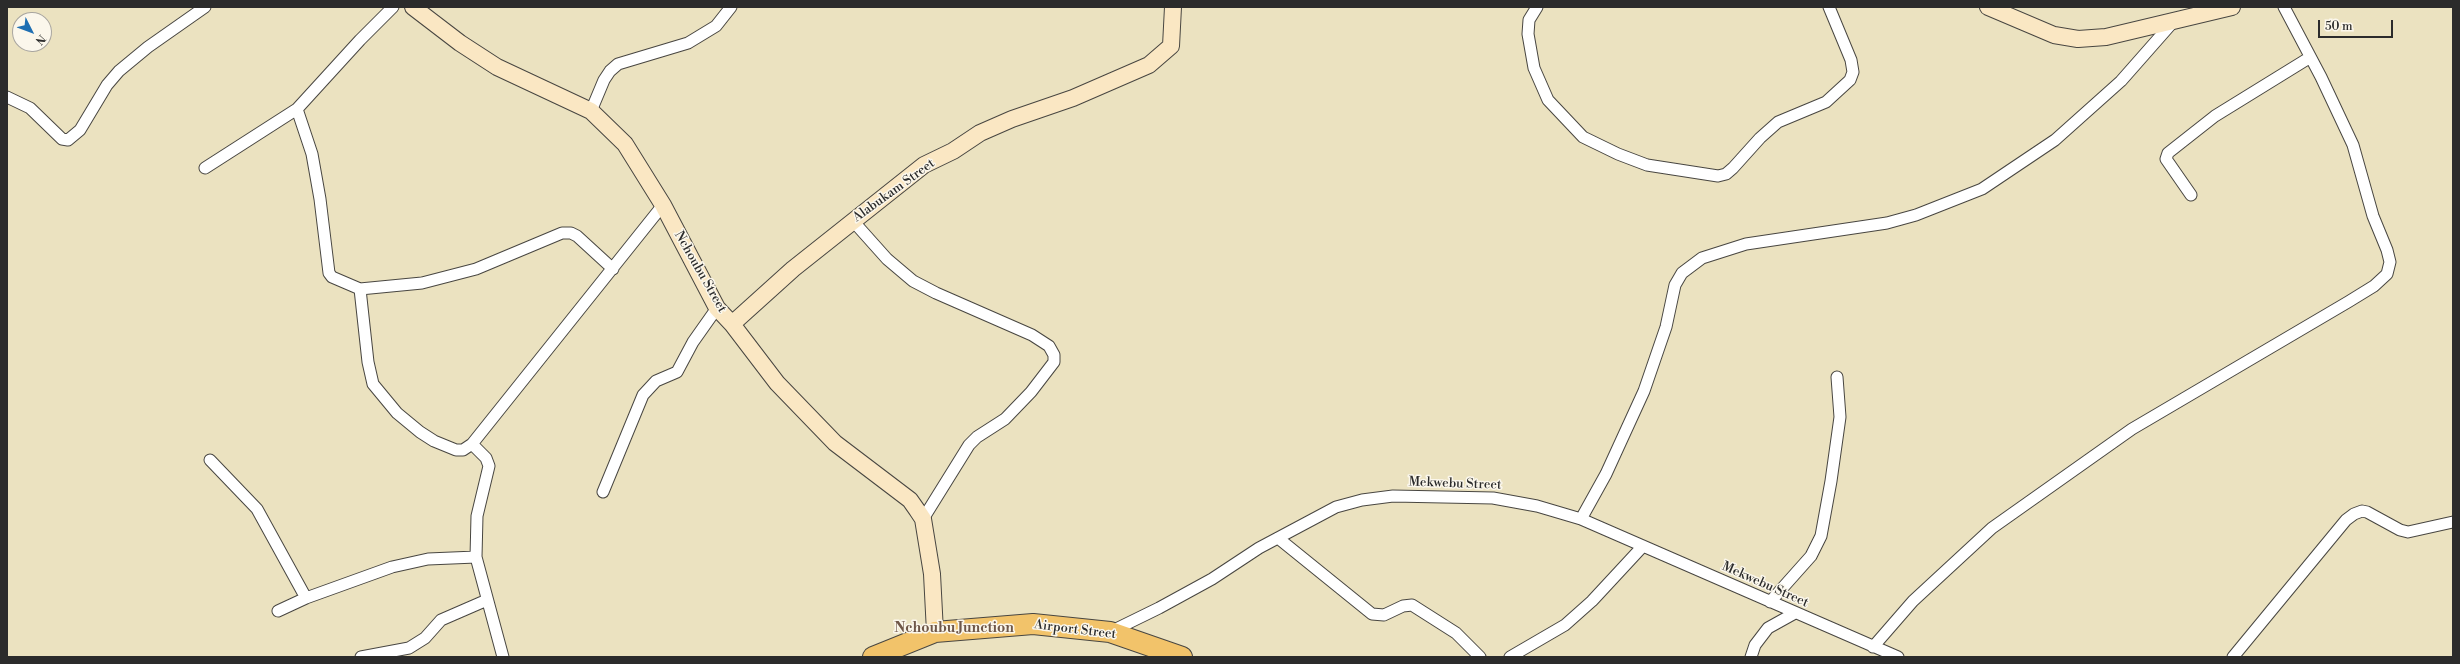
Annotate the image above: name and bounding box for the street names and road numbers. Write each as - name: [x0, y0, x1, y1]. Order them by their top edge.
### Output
- street label: Alabukam Street: [850, 156, 938, 226]
- street label: Nchoubu Street: [670, 229, 730, 315]
- street label: Mekwebu Street: [1408, 475, 1502, 493]
- street label: Mekwebu Street: [1719, 559, 1811, 611]
- street label: Airport Street: [1033, 617, 1117, 643]

